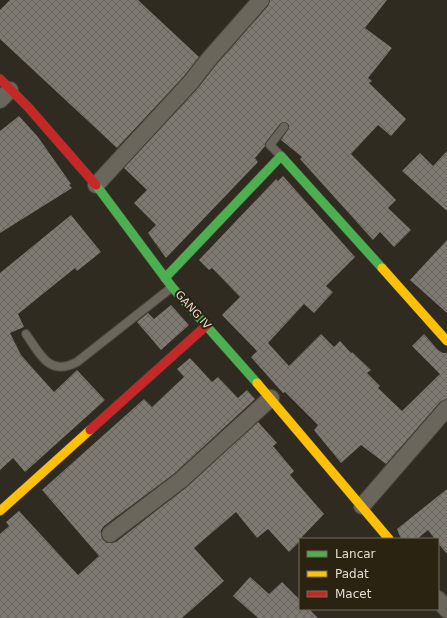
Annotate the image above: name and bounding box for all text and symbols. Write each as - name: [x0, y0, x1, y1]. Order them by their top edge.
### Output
- street label: GANG IV: [172, 288, 214, 332]
- legend: [299, 538, 439, 610]
- text: Lancar: [335, 547, 376, 561]
- text: Padat: [335, 567, 369, 581]
- text: Macet: [335, 587, 372, 601]

